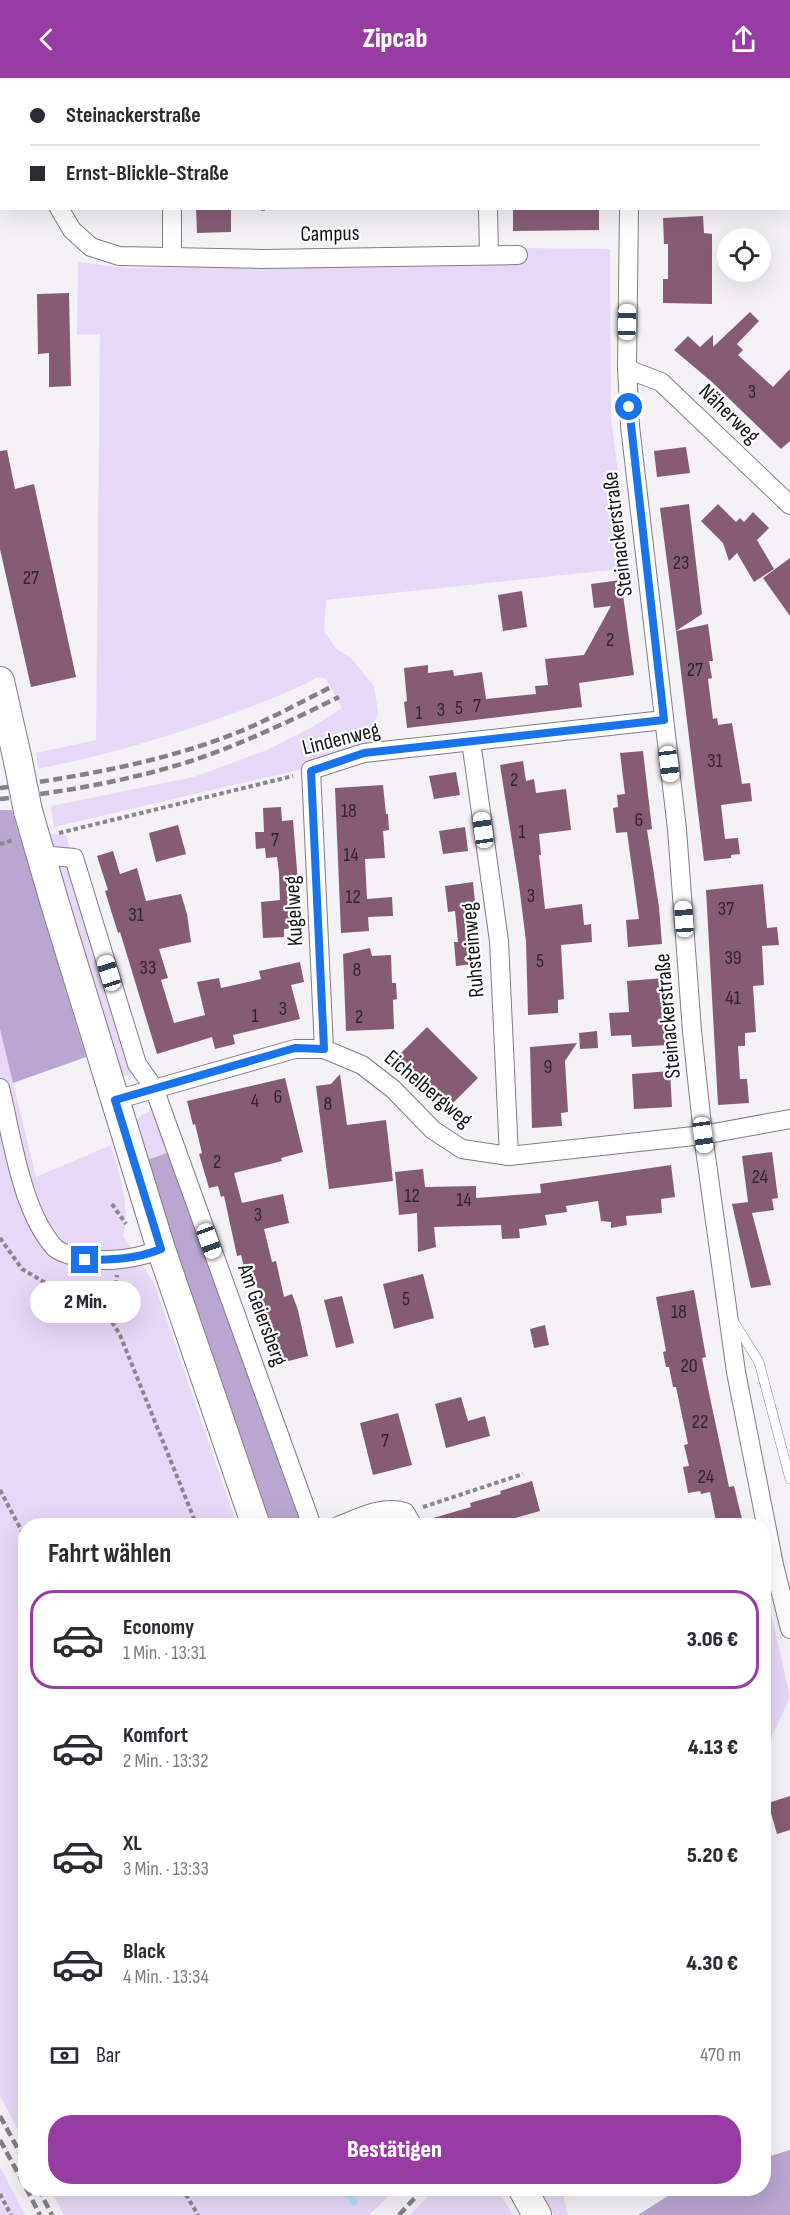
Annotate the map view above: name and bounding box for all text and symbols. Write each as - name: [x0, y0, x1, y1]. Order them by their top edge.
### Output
- icon: back: [30, 23, 63, 56]
- text: Zipcab: [363, 23, 427, 55]
- icon: share: [727, 23, 760, 56]
- text: Steinackerstraße: [66, 102, 201, 129]
- text: Ernst-Blickle-Straße: [66, 160, 229, 187]
- street label: Campus: [300, 220, 360, 248]
- map controls: [717, 228, 771, 282]
- button: locate: [717, 228, 771, 282]
- car: [618, 304, 636, 340]
- street label: Näherweg: [693, 378, 765, 450]
- house number: 3: [748, 380, 756, 404]
- route start: [615, 393, 642, 420]
- street label: Steinackerstraße: [597, 470, 639, 598]
- house number: 23: [673, 551, 689, 575]
- house number: 27: [23, 566, 39, 590]
- house number: 2: [606, 628, 614, 652]
- house number: 27: [687, 658, 703, 682]
- house number: 7: [473, 694, 481, 718]
- house number: 5: [455, 696, 463, 720]
- house number: 3: [437, 698, 445, 722]
- house number: 1: [416, 701, 423, 725]
- street label: Lindenweg: [299, 716, 383, 762]
- car: [658, 745, 680, 783]
- house number: 31: [707, 749, 723, 773]
- house number: 2: [510, 768, 518, 792]
- house number: 18: [341, 799, 357, 823]
- house number: 6: [635, 808, 643, 832]
- car: [472, 811, 494, 849]
- house number: 1: [519, 820, 526, 844]
- house number: 7: [271, 828, 279, 852]
- house number: 14: [343, 843, 359, 867]
- street label: Kugelweg: [279, 875, 309, 947]
- house number: 3: [527, 884, 535, 908]
- house number: 12: [345, 885, 361, 909]
- house number: 37: [718, 897, 734, 921]
- car: [674, 900, 694, 938]
- street label: Ruhsteinweg: [455, 901, 491, 999]
- house number: 31: [128, 903, 144, 927]
- house number: 39: [724, 946, 742, 970]
- house number: 5: [536, 949, 544, 973]
- street label: Steinackerstraße: [649, 952, 687, 1080]
- car: [95, 953, 123, 993]
- house number: 33: [140, 956, 156, 980]
- house number: 8: [353, 958, 361, 982]
- house number: 41: [725, 986, 741, 1010]
- house number: 3: [279, 997, 287, 1021]
- house number: 1: [252, 1004, 259, 1028]
- house number: 2: [355, 1005, 363, 1029]
- street label: Eichelbergweg: [379, 1044, 478, 1134]
- house number: 9: [544, 1055, 552, 1079]
- house number: 6: [274, 1085, 282, 1109]
- house number: 4: [251, 1089, 259, 1113]
- house number: 8: [324, 1092, 332, 1116]
- car: [692, 1116, 714, 1154]
- house number: 2: [213, 1150, 221, 1174]
- house number: 24: [752, 1165, 768, 1189]
- house number: 12: [404, 1184, 420, 1208]
- house number: 14: [456, 1188, 472, 1212]
- house number: 3: [254, 1203, 262, 1227]
- car: [194, 1221, 224, 1261]
- route end: [71, 1246, 98, 1273]
- street label: Am Geiersberg: [231, 1259, 293, 1370]
- callout: 2 Min.: [29, 1281, 140, 1323]
- house number: 5: [402, 1287, 410, 1311]
- text: 2 Min.: [64, 1290, 107, 1314]
- house number: 18: [671, 1300, 687, 1324]
- house number: 20: [680, 1354, 698, 1378]
- house number: 22: [692, 1410, 708, 1434]
- house number: 7: [381, 1429, 389, 1453]
- house number: 24: [698, 1465, 714, 1489]
- text: Fahrt wählen: [48, 1538, 171, 1570]
- icon: car: [51, 1613, 105, 1667]
- text: Economy: [123, 1614, 194, 1641]
- text: 3.06 €: [687, 1626, 738, 1653]
- text: 1 Min. · 13:31: [123, 1641, 206, 1665]
- icon: car: [51, 1721, 105, 1775]
- text: Komfort: [123, 1722, 188, 1749]
- text: 4.13 €: [688, 1734, 738, 1761]
- text: 2 Min. · 13:32: [123, 1749, 209, 1773]
- icon: car: [51, 1829, 105, 1883]
- text: XL: [123, 1830, 142, 1857]
- text: 5.20 €: [687, 1842, 738, 1869]
- text: 3 Min. · 13:33: [123, 1857, 209, 1881]
- icon: car: [51, 1937, 105, 1991]
- text: Black: [123, 1938, 165, 1965]
- text: 4.30 €: [686, 1950, 738, 1977]
- text: 4 Min. · 13:34: [123, 1965, 209, 1989]
- icon: cash: [48, 2039, 81, 2072]
- text: Bar: [96, 2042, 121, 2069]
- text: 470 m: [700, 2043, 741, 2067]
- button: Bestätigen: [48, 2115, 741, 2184]

